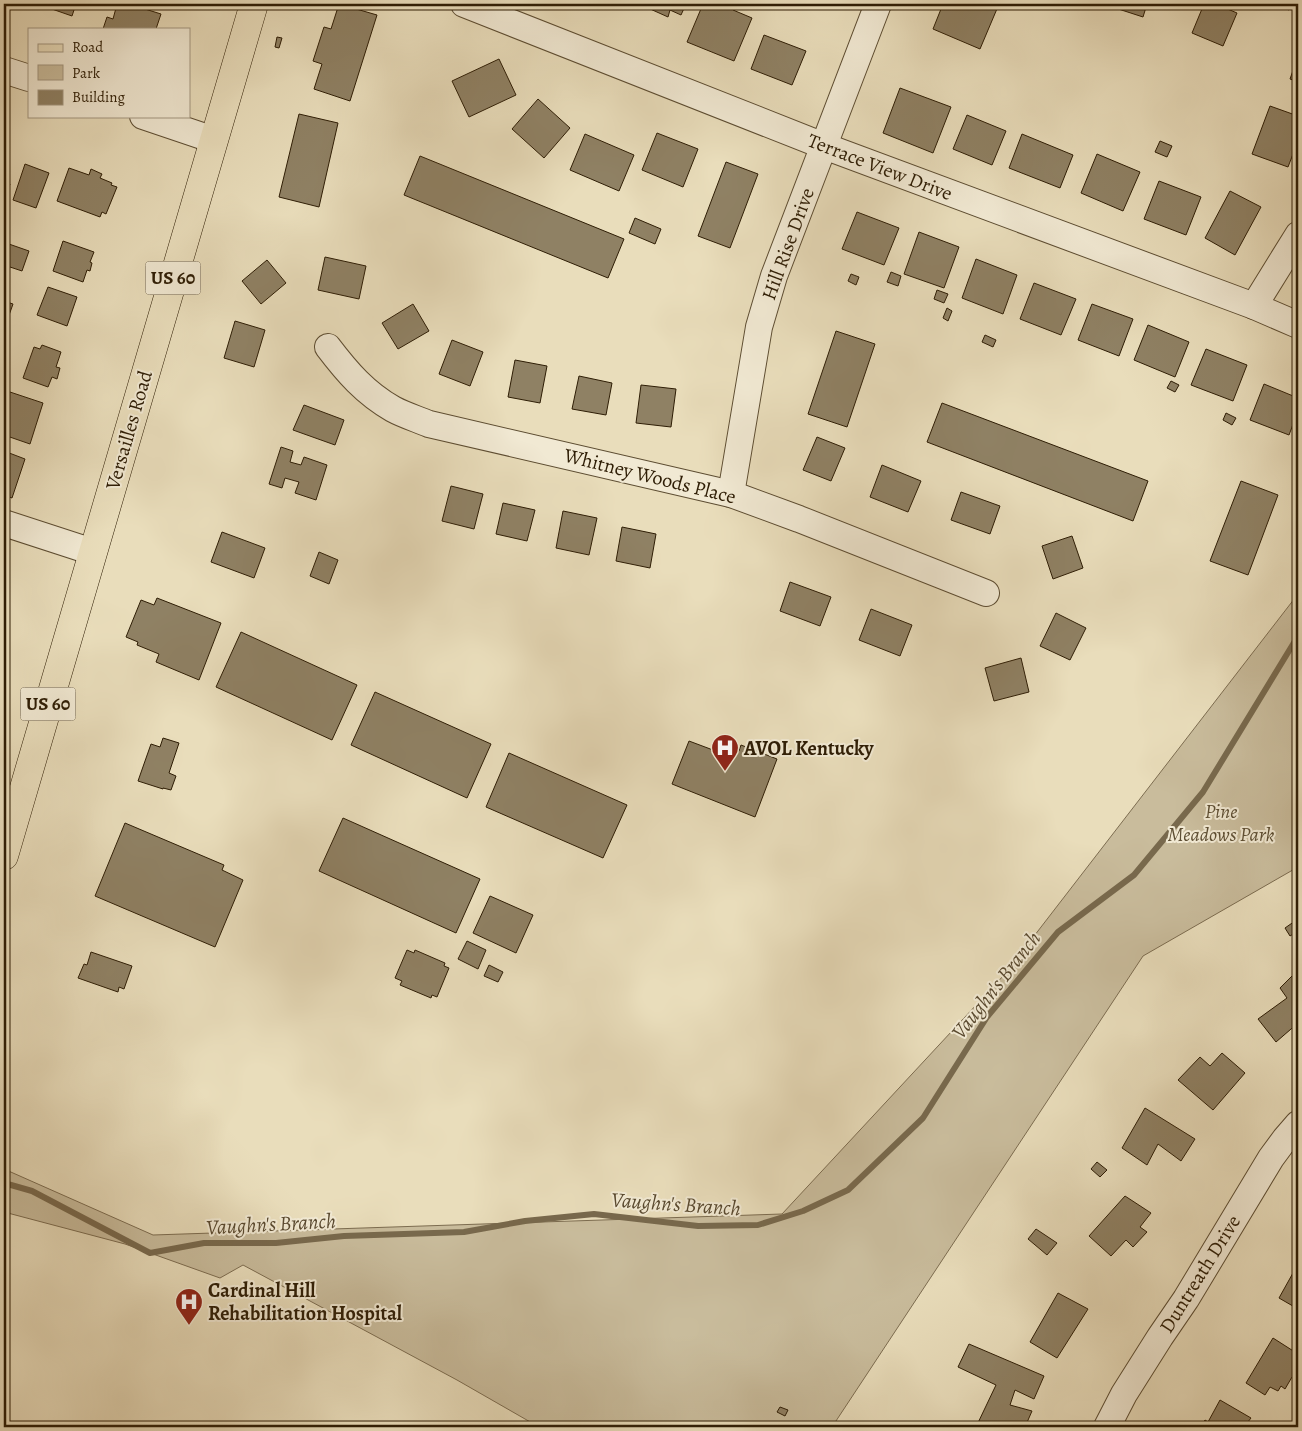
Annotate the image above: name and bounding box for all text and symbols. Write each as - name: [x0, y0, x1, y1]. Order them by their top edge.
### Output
- legend: [28, 28, 190, 118]
- text: Road: [72, 37, 104, 57]
- text: Park: [72, 63, 101, 83]
- text: Building: [72, 87, 125, 107]
- street label: Terrace View Drive: [804, 127, 956, 207]
- street label: Hill Rise Drive: [755, 184, 821, 304]
- road number: US 60: [146, 262, 200, 294]
- street label: Versailles Road: [99, 367, 159, 494]
- street label: Whitney Woods Place: [560, 441, 739, 510]
- road number: US 60: [20, 688, 76, 721]
- hospital icon: AVOL Kentucky: [710, 733, 740, 772]
- place label: AVOL Kentucky: [743, 735, 874, 762]
- park label: Pine Meadows Park: [1167, 798, 1275, 848]
- water label: Vaughn's Branch: [945, 925, 1047, 1045]
- water label: Vaughn's Branch: [610, 1186, 742, 1222]
- water label: Vaughn's Branch: [205, 1207, 337, 1241]
- street label: Duntreath Drive: [1153, 1210, 1247, 1338]
- place label: Cardinal Hill Rehabilitation Hospital: [208, 1277, 403, 1327]
- hospital icon: Cardinal Hill Rehabilitation Hospital: [174, 1287, 204, 1326]

